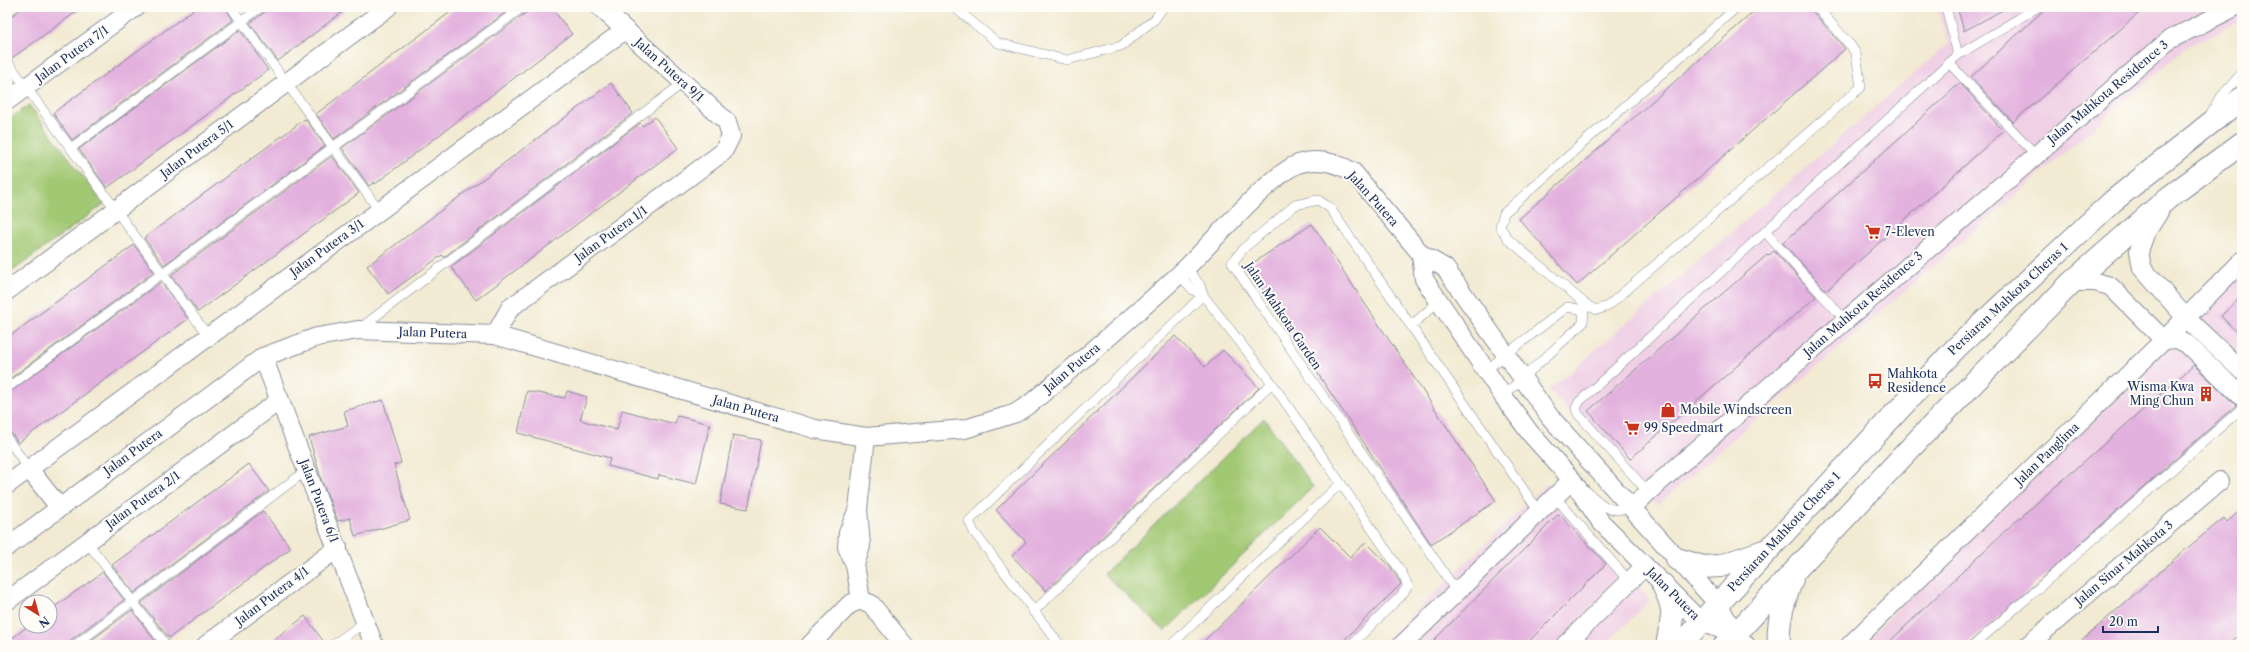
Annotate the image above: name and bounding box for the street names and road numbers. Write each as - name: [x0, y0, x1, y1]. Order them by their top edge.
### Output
- street label: Jalan Putera 7/1: [31, 22, 111, 86]
- street label: Jalan Putera 9/1: [630, 33, 707, 105]
- street label: Jalan Mahkota Residence 3: [2043, 37, 2171, 148]
- street label: Jalan Putera 5/1: [156, 116, 236, 182]
- street label: Jalan Putera: [1343, 167, 1402, 230]
- street label: Jalan Putera 1/1: [570, 202, 650, 266]
- street label: Jalan Putera 3/1: [285, 216, 367, 281]
- street label: Persiaran Mahkota Cheras 1: [1945, 239, 2071, 358]
- street label: Jalan Mahkota Residence 3: [1798, 248, 1925, 361]
- street label: Jalan Mahkota Garden: [1241, 257, 1325, 373]
- street label: Jalan Putera: [396, 324, 468, 341]
- street label: Jalan Putera: [1039, 339, 1103, 397]
- street label: Jalan Putera: [709, 391, 782, 425]
- street label: Jalan Panglima: [2010, 419, 2082, 489]
- street label: Jalan Putera: [99, 425, 165, 479]
- street label: Jalan Putera 6/1: [296, 455, 342, 545]
- street label: Jalan Putera 2/1: [101, 468, 183, 533]
- street label: Persiaran Mahkota Cheras 1: [1724, 469, 1843, 595]
- street label: Jalan Sinar Mahkota 3: [2070, 517, 2176, 609]
- street label: Jalan Putera 4/1: [230, 563, 311, 629]
- street label: Jalan Putera: [1642, 563, 1703, 624]

